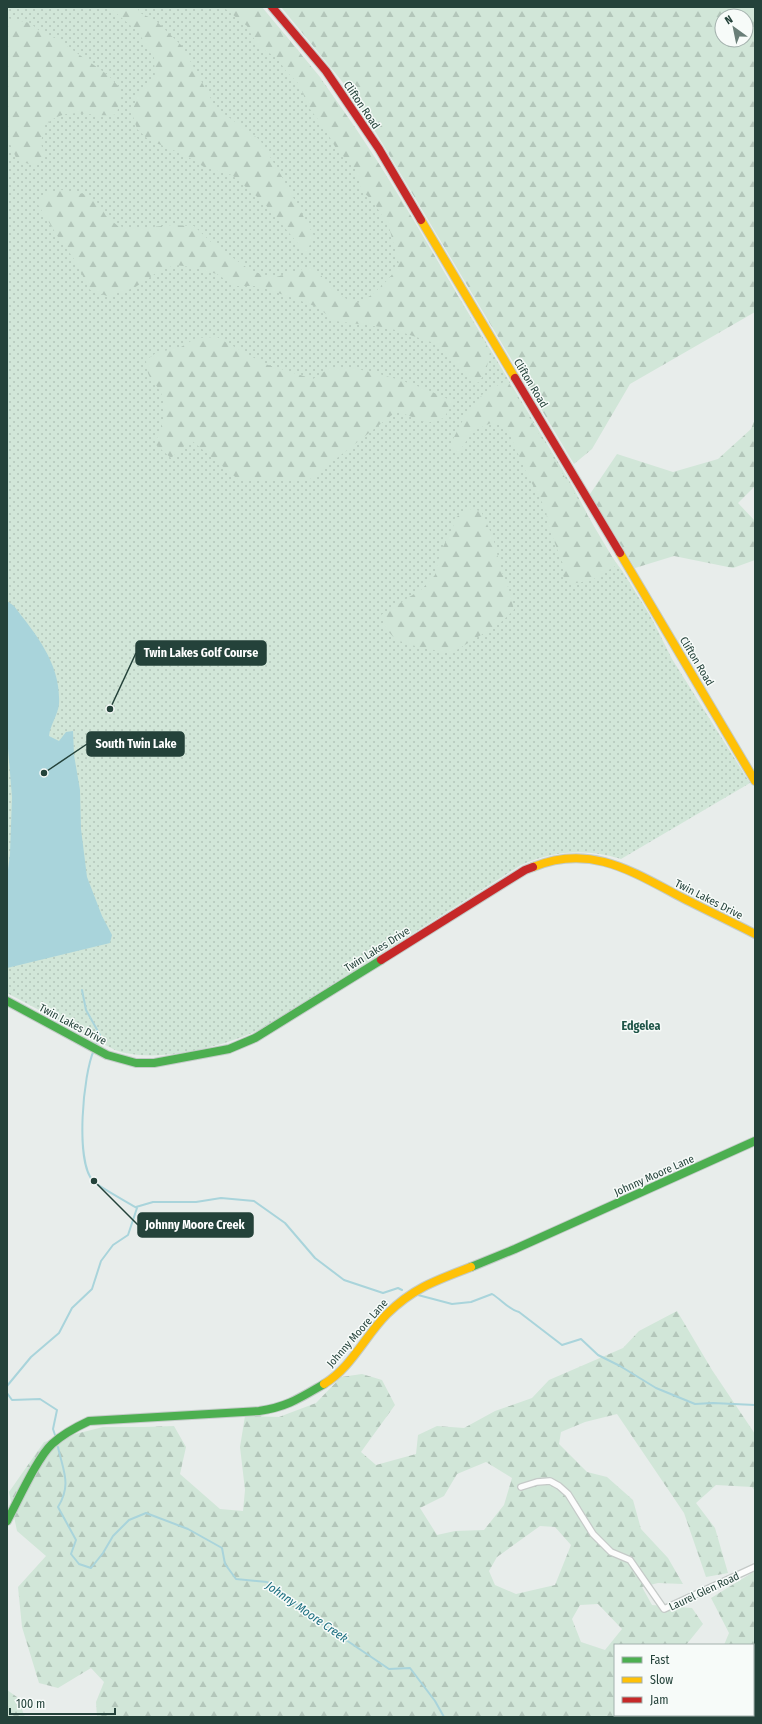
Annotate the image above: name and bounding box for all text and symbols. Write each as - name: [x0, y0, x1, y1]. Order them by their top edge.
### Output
- north arrow: [714, 8, 754, 48]
- text: N: [723, 13, 735, 27]
- street label: Clifton Road: [341, 79, 382, 132]
- street label: Clifton Road: [511, 356, 550, 410]
- street label: Clifton Road: [677, 634, 716, 688]
- callout: Twin Lakes Golf Course: [136, 641, 266, 665]
- text: Twin Lakes Golf Course: [144, 646, 258, 660]
- callout: South Twin Lake: [87, 732, 184, 756]
- text: South Twin Lake: [95, 737, 177, 751]
- street label: Twin Lakes Drive: [673, 877, 745, 922]
- street label: Twin Lakes Drive: [342, 924, 412, 975]
- street label: Twin Lakes Drive: [37, 1001, 109, 1048]
- district label: Edgelea: [622, 1019, 660, 1033]
- street label: Johnny Moore Lane: [612, 1152, 696, 1199]
- callout: Johnny Moore Creek: [138, 1213, 253, 1237]
- text: Johnny Moore Creek: [144, 1218, 246, 1232]
- street label: Johnny Moore Lane: [324, 1297, 390, 1370]
- street label: Laurel Glen Road: [667, 1569, 741, 1613]
- water label: Johnny Moore Creek: [263, 1578, 351, 1645]
- legend: [614, 1644, 754, 1716]
- text: Fast: [650, 1653, 669, 1667]
- text: Slow: [650, 1673, 673, 1687]
- scale bar: [10, 1690, 115, 1716]
- text: Jam: [650, 1693, 668, 1707]
- text: 100 m: [16, 1697, 45, 1711]

